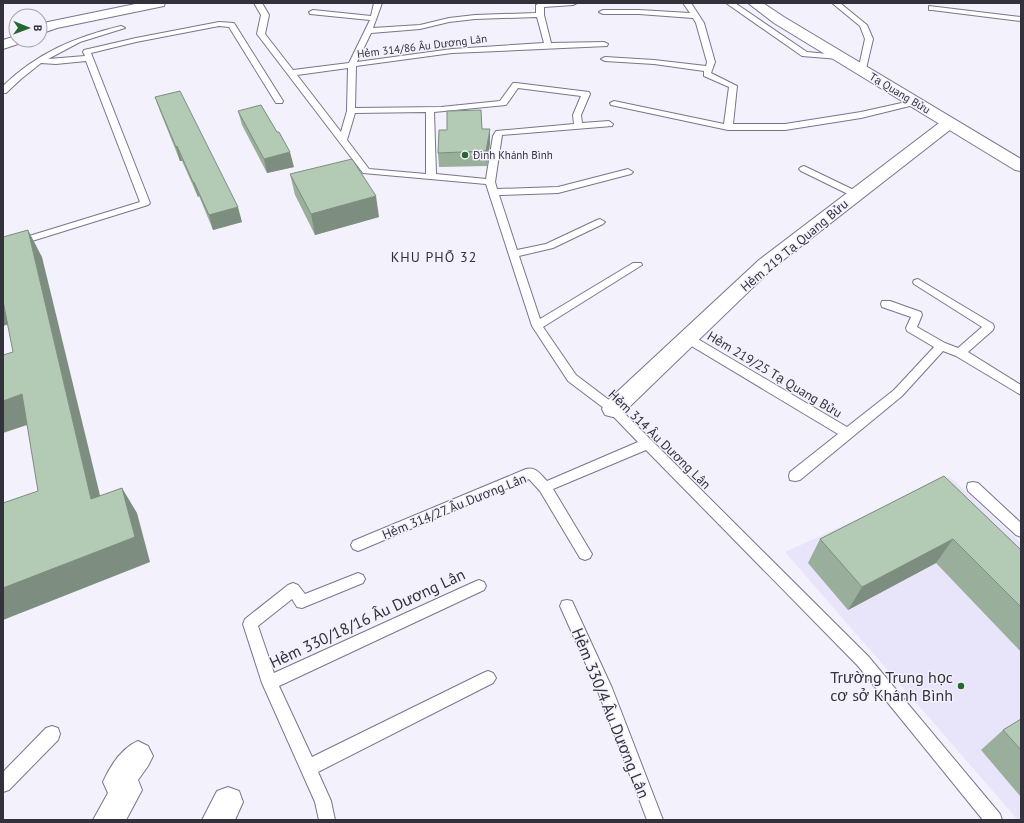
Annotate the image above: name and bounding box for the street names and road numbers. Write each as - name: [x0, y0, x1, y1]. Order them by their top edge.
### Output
- street label: Hẻm 314/86 Âu Dương Lân: [356, 31, 488, 61]
- street label: Tạ Quang Bửu: [867, 69, 933, 117]
- street label: Hẻm 219 Tạ Quang Bửu: [737, 195, 852, 295]
- street label: Hẻm 219/25 Tạ Quang Bửu: [704, 327, 845, 421]
- street label: Hẻm 314 Âu Dương Lân: [605, 386, 714, 493]
- street label: Hẻm 314/27 Âu Dương Lân: [380, 470, 529, 543]
- street label: Hẻm 330/18/16 Âu Dương Lân: [266, 564, 468, 672]
- street label: Hẻm 330/4 Âu Dương Lân: [568, 625, 654, 801]

